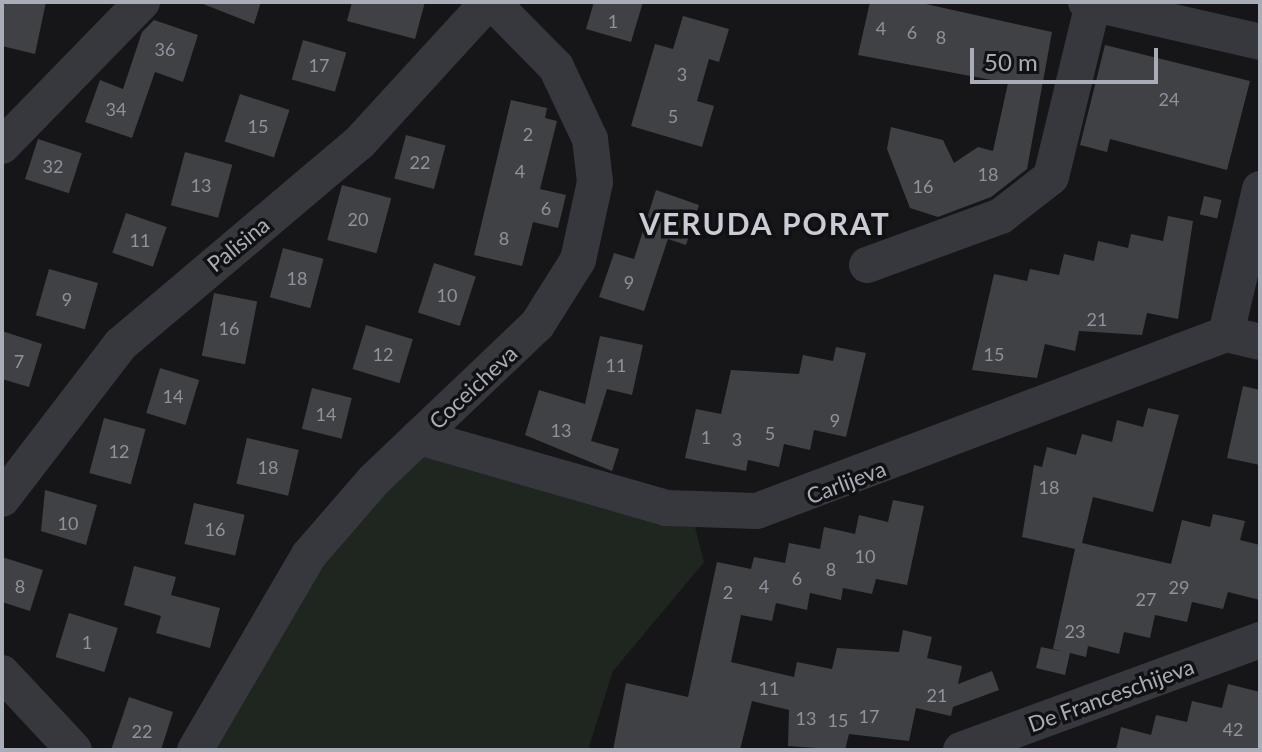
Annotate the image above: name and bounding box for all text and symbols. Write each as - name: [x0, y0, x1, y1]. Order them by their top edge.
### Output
- house number: 1: [608, 10, 618, 32]
- house number: 4: [876, 17, 886, 39]
- house number: 6: [907, 21, 917, 43]
- house number: 8: [936, 26, 946, 48]
- scale bar: [974, 32, 1162, 82]
- house number: 36: [155, 38, 175, 60]
- text: 50 m: [984, 47, 1038, 76]
- house number: 17: [309, 54, 329, 76]
- house number: 3: [677, 63, 687, 85]
- house number: 24: [1159, 88, 1179, 110]
- house number: 34: [106, 98, 126, 120]
- house number: 5: [668, 105, 678, 127]
- house number: 15: [248, 115, 268, 137]
- house number: 2: [523, 123, 533, 145]
- house number: 22: [410, 151, 430, 173]
- house number: 32: [43, 155, 63, 177]
- house number: 4: [515, 160, 525, 182]
- house number: 18: [978, 163, 998, 185]
- house number: 13: [191, 174, 211, 196]
- house number: 16: [913, 175, 933, 197]
- house number: 6: [541, 197, 551, 219]
- district label: VERUDA PORAT: [639, 205, 891, 241]
- house number: 20: [348, 208, 368, 230]
- street label: Palisina: [202, 211, 274, 277]
- house number: 8: [499, 227, 509, 249]
- house number: 11: [130, 229, 150, 251]
- house number: 18: [287, 267, 307, 289]
- house number: 9: [624, 271, 634, 293]
- house number: 10: [437, 284, 457, 306]
- house number: 9: [62, 288, 72, 310]
- house number: 21: [1087, 308, 1107, 330]
- house number: 16: [219, 317, 239, 339]
- street label: Coceicheva: [424, 340, 522, 434]
- house number: 12: [373, 343, 393, 365]
- house number: 15: [984, 343, 1004, 365]
- house number: 7: [14, 350, 24, 372]
- house number: 11: [606, 354, 626, 376]
- house number: 14: [163, 385, 183, 407]
- house number: 14: [316, 403, 336, 425]
- house number: 9: [830, 409, 840, 431]
- house number: 13: [551, 419, 571, 441]
- house number: 5: [765, 422, 775, 444]
- house number: 1: [701, 426, 711, 448]
- house number: 3: [732, 428, 742, 450]
- house number: 12: [109, 440, 129, 462]
- street label: Carlijeva: [803, 455, 889, 509]
- house number: 18: [258, 456, 278, 478]
- house number: 18: [1039, 476, 1059, 498]
- house number: 10: [58, 512, 78, 534]
- house number: 16: [205, 518, 225, 540]
- house number: 10: [855, 545, 875, 567]
- house number: 8: [826, 558, 836, 580]
- house number: 6: [792, 567, 802, 589]
- house number: 8: [15, 575, 25, 597]
- house number: 4: [759, 575, 769, 597]
- house number: 29: [1169, 576, 1189, 598]
- house number: 2: [723, 581, 733, 603]
- house number: 27: [1136, 588, 1156, 610]
- house number: 23: [1065, 620, 1085, 642]
- house number: 1: [82, 631, 92, 653]
- street label: De Franceschijeva: [1024, 653, 1198, 737]
- house number: 11: [759, 677, 779, 699]
- house number: 21: [927, 684, 947, 706]
- house number: 17: [859, 705, 879, 727]
- house number: 13: [796, 707, 816, 729]
- house number: 15: [828, 709, 848, 731]
- house number: 42: [1223, 718, 1243, 740]
- house number: 22: [132, 720, 152, 742]

